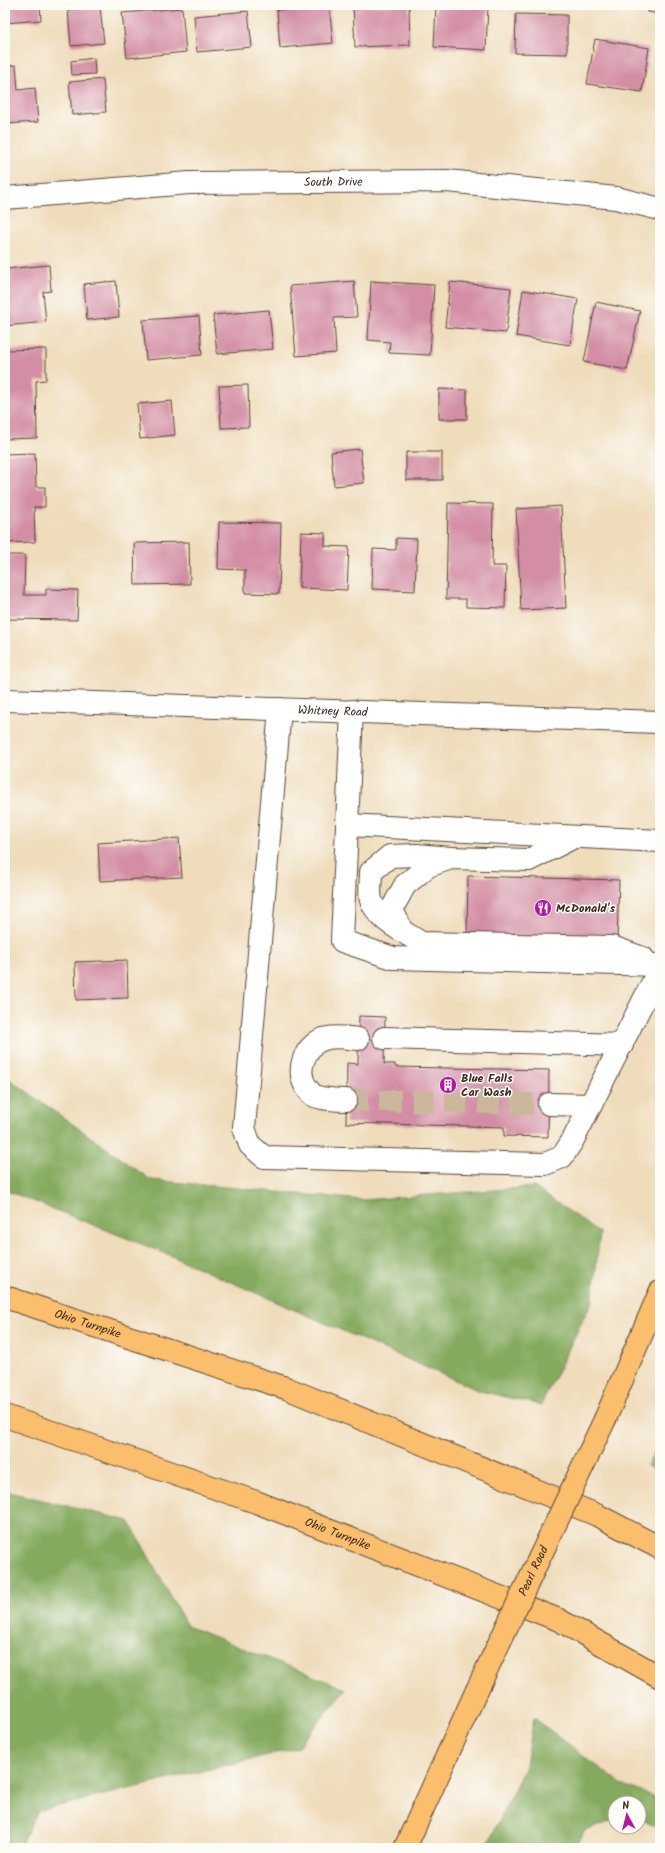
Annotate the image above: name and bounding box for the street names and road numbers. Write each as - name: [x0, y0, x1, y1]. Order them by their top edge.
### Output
- street label: South Drive: [304, 173, 363, 192]
- street label: Whitney Road: [298, 701, 369, 722]
- street label: Ohio Turnpike: [52, 1305, 124, 1344]
- street label: Ohio Turnpike: [302, 1513, 374, 1556]
- street label: Pearl Road: [514, 1542, 554, 1599]

